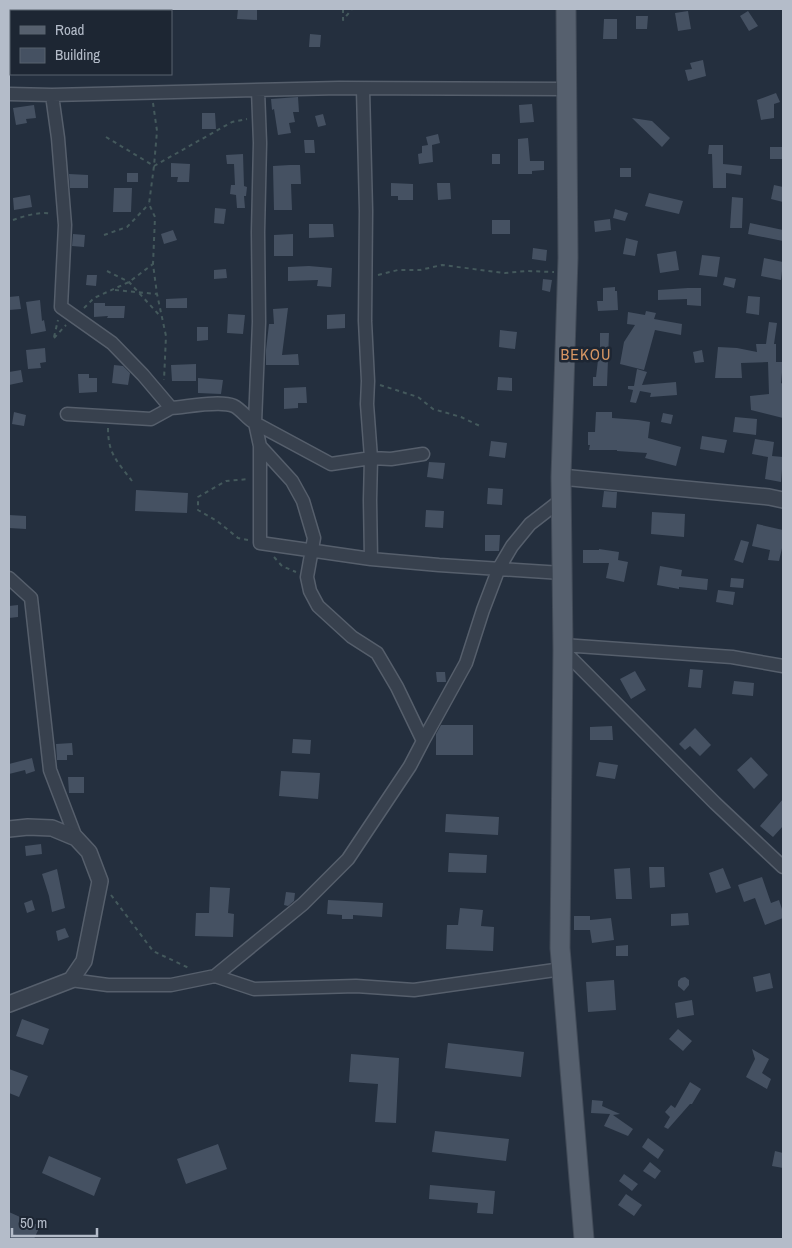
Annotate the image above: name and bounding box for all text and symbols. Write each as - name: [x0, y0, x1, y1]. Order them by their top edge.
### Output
- legend: [10, 10, 172, 75]
- text: Road: [55, 19, 84, 40]
- text: Building: [55, 44, 100, 65]
- district label: BEKOU: [561, 343, 611, 365]
- scale bar: [12, 1206, 98, 1238]
- text: 50 m: [20, 1212, 47, 1233]

